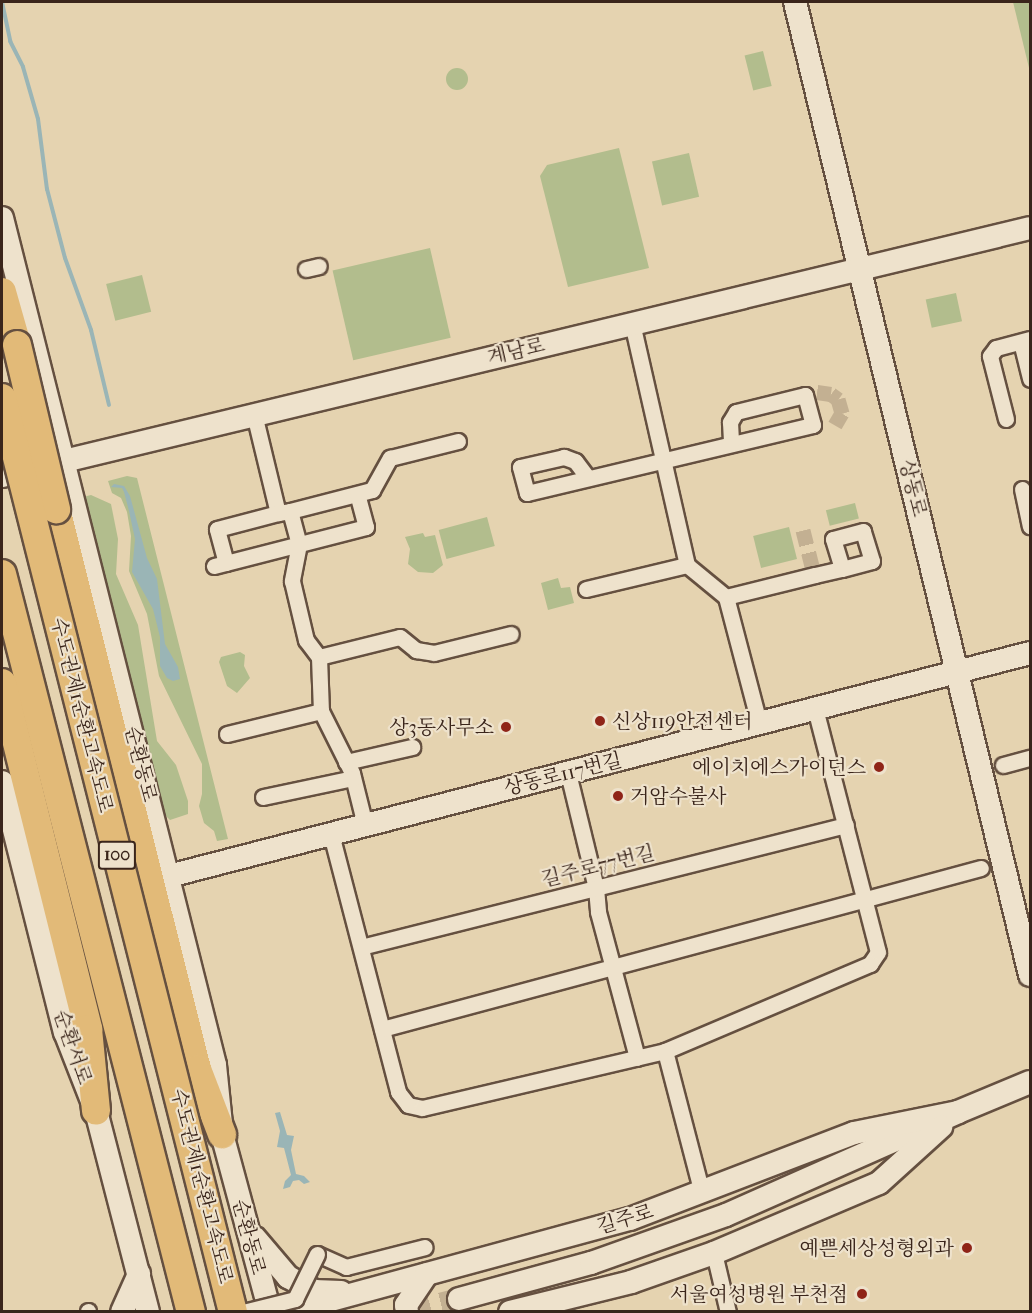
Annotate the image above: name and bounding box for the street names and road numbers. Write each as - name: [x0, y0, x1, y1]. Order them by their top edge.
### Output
- street label: 계남로: [485, 333, 547, 369]
- street label: 상동로: [894, 457, 932, 519]
- street label: 수도권제1순환고속도로: [46, 615, 118, 815]
- street label: 순환동로: [120, 724, 162, 804]
- street label: 상동로117번길: [502, 748, 624, 800]
- road number: 100: [98, 840, 136, 870]
- street label: 길주로77번길: [539, 840, 657, 892]
- street label: 순환서로: [49, 1007, 97, 1087]
- street label: 수도권제1순환고속도로: [166, 1086, 238, 1286]
- street label: 순환동로: [227, 1197, 271, 1277]
- street label: 길주로: [594, 1199, 656, 1239]

